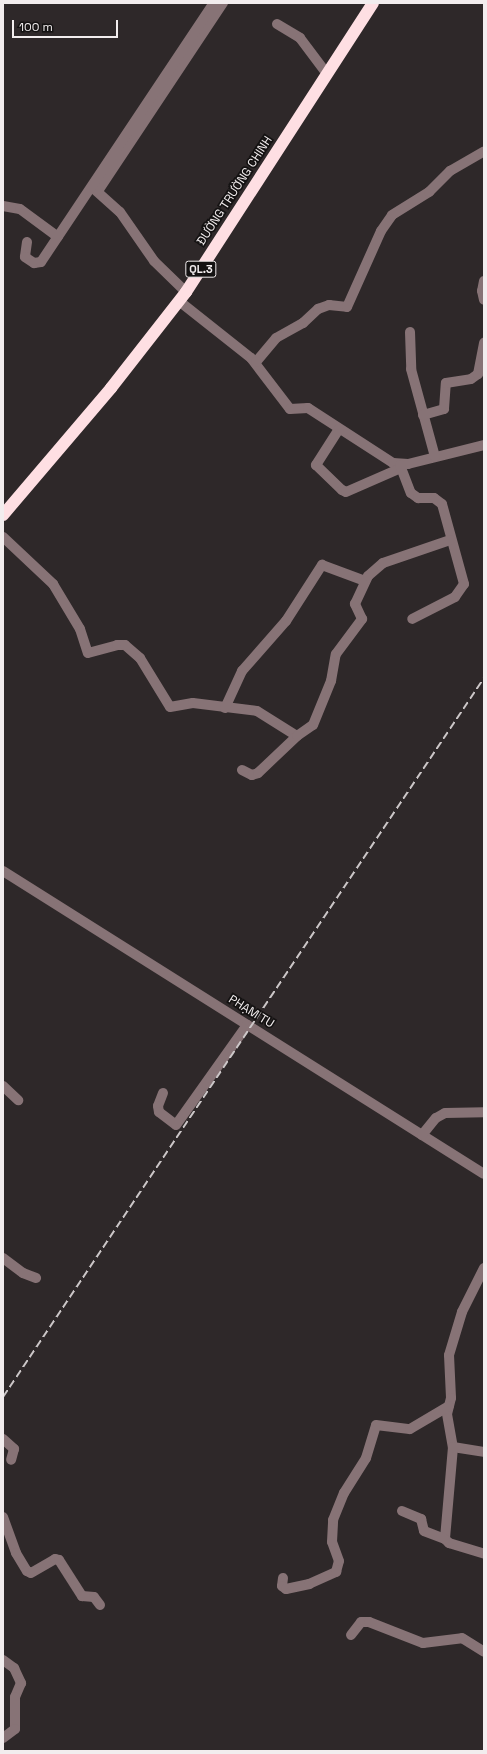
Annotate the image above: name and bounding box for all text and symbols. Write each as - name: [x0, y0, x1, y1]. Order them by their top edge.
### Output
- scale bar: [14, 12, 120, 38]
- text: 100 m: [19, 19, 53, 35]
- street label: ĐƯỜNG TRƯỜNG CHINH: [194, 134, 276, 248]
- road number: QL.3: [185, 260, 217, 278]
- street label: PHẠM TU: [225, 992, 277, 1032]

